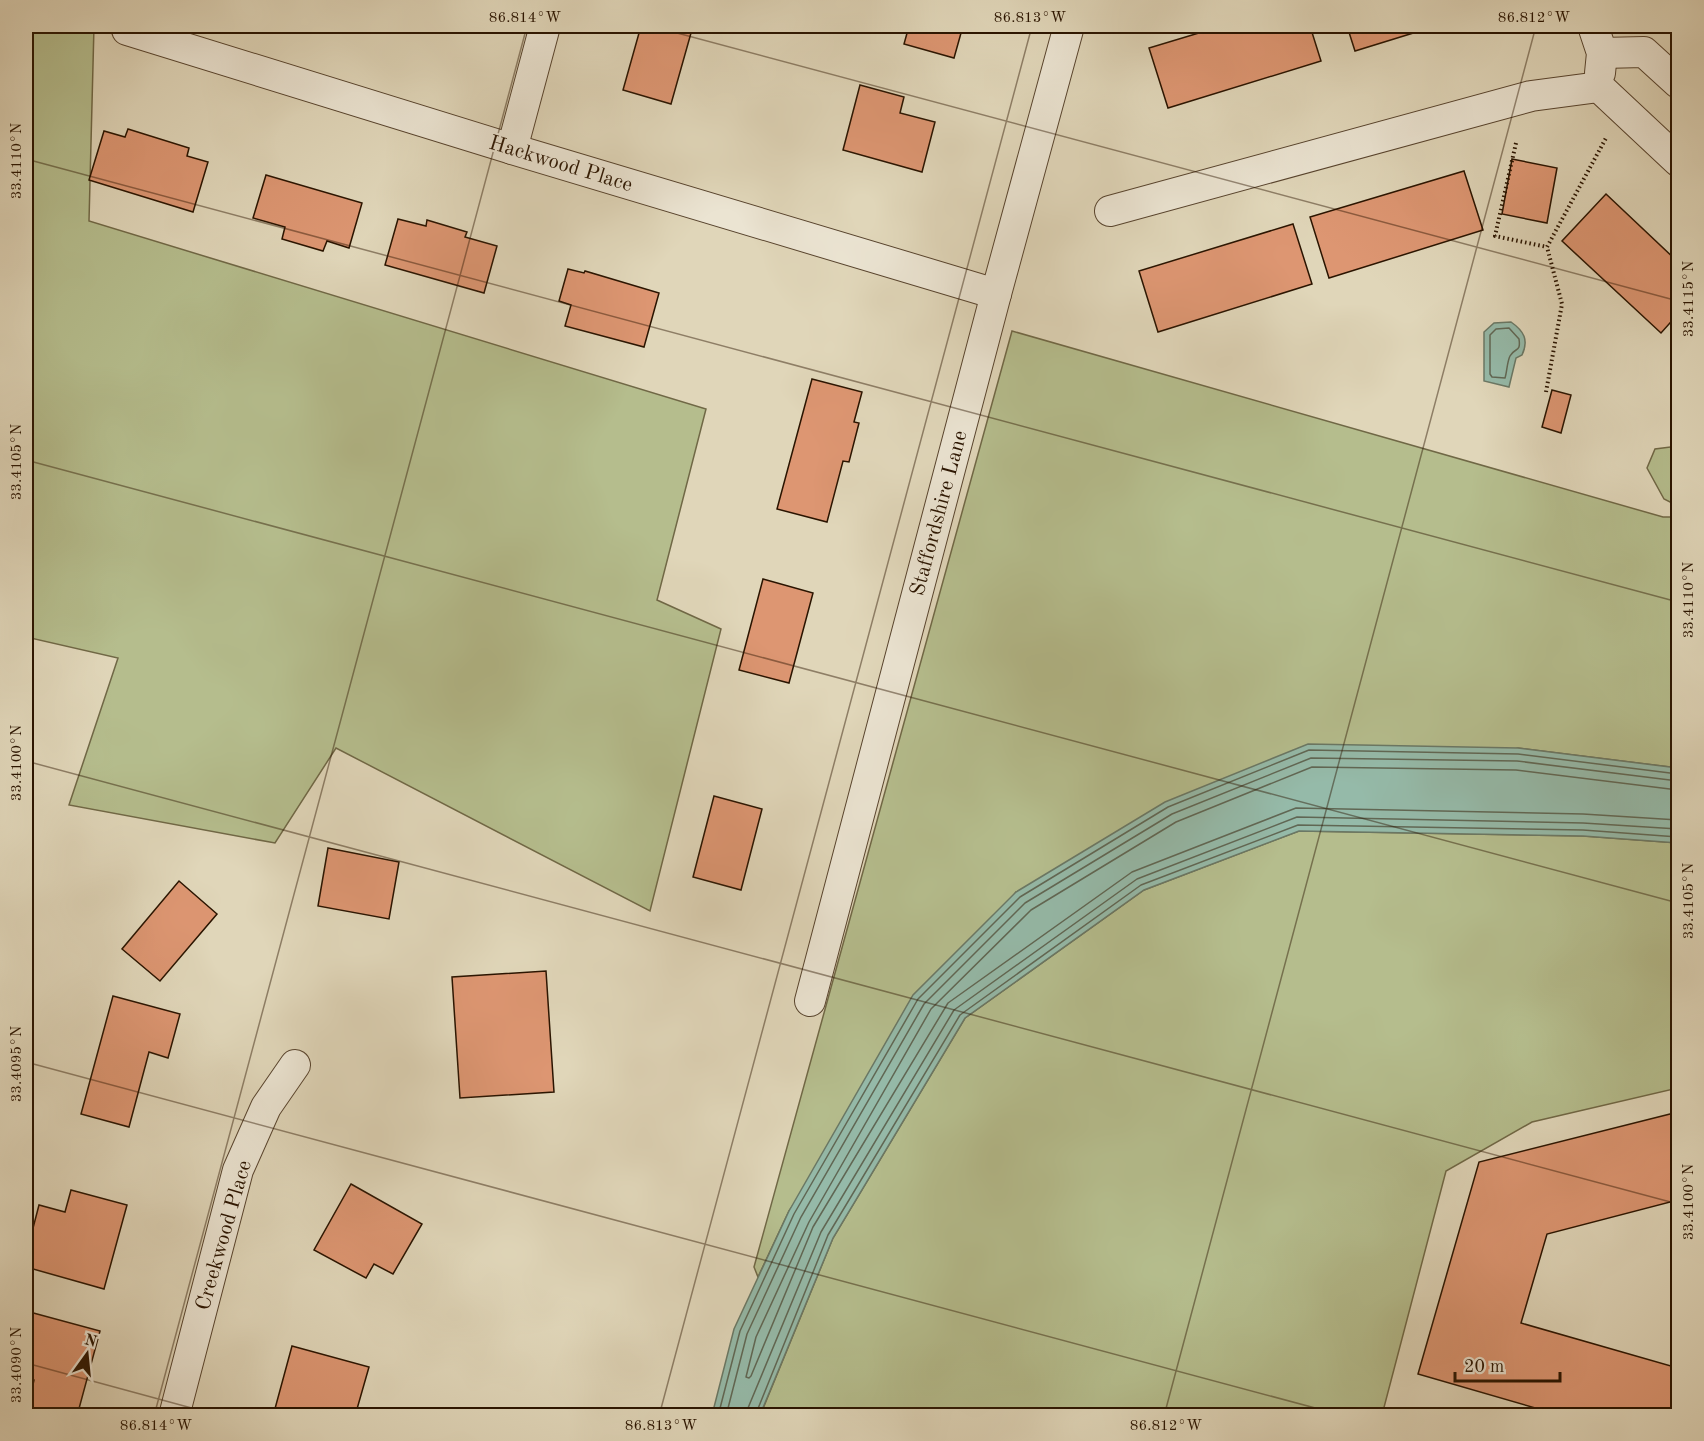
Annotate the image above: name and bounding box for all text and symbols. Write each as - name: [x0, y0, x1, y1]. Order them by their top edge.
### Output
- text: 86.814°W: [489, 11, 561, 26]
- text: 86.813°W: [994, 11, 1066, 26]
- text: 86.812°W: [1498, 11, 1570, 26]
- text: 33.4110°N: [10, 122, 25, 199]
- street label: Hackwood Place: [486, 133, 635, 196]
- text: 33.4115°N: [1682, 260, 1697, 337]
- text: 33.4105°N: [10, 423, 25, 500]
- street label: Staffordshire Lane: [907, 428, 972, 598]
- text: 33.4110°N: [1682, 561, 1697, 638]
- text: 33.4100°N: [10, 724, 25, 801]
- text: 33.4105°N: [1682, 862, 1697, 939]
- text: 33.4095°N: [10, 1025, 25, 1102]
- street label: Creekwood Place: [193, 1158, 256, 1313]
- text: 33.4100°N: [1682, 1163, 1697, 1240]
- north arrow: [57, 1324, 117, 1384]
- text: 33.4090°N: [10, 1326, 25, 1403]
- text: N: [82, 1332, 99, 1351]
- scale bar: [1455, 1345, 1560, 1383]
- text: 20 m: [1464, 1358, 1504, 1376]
- text: 86.814°W: [120, 1419, 192, 1434]
- text: 86.813°W: [625, 1419, 697, 1434]
- text: 86.812°W: [1130, 1419, 1202, 1434]

